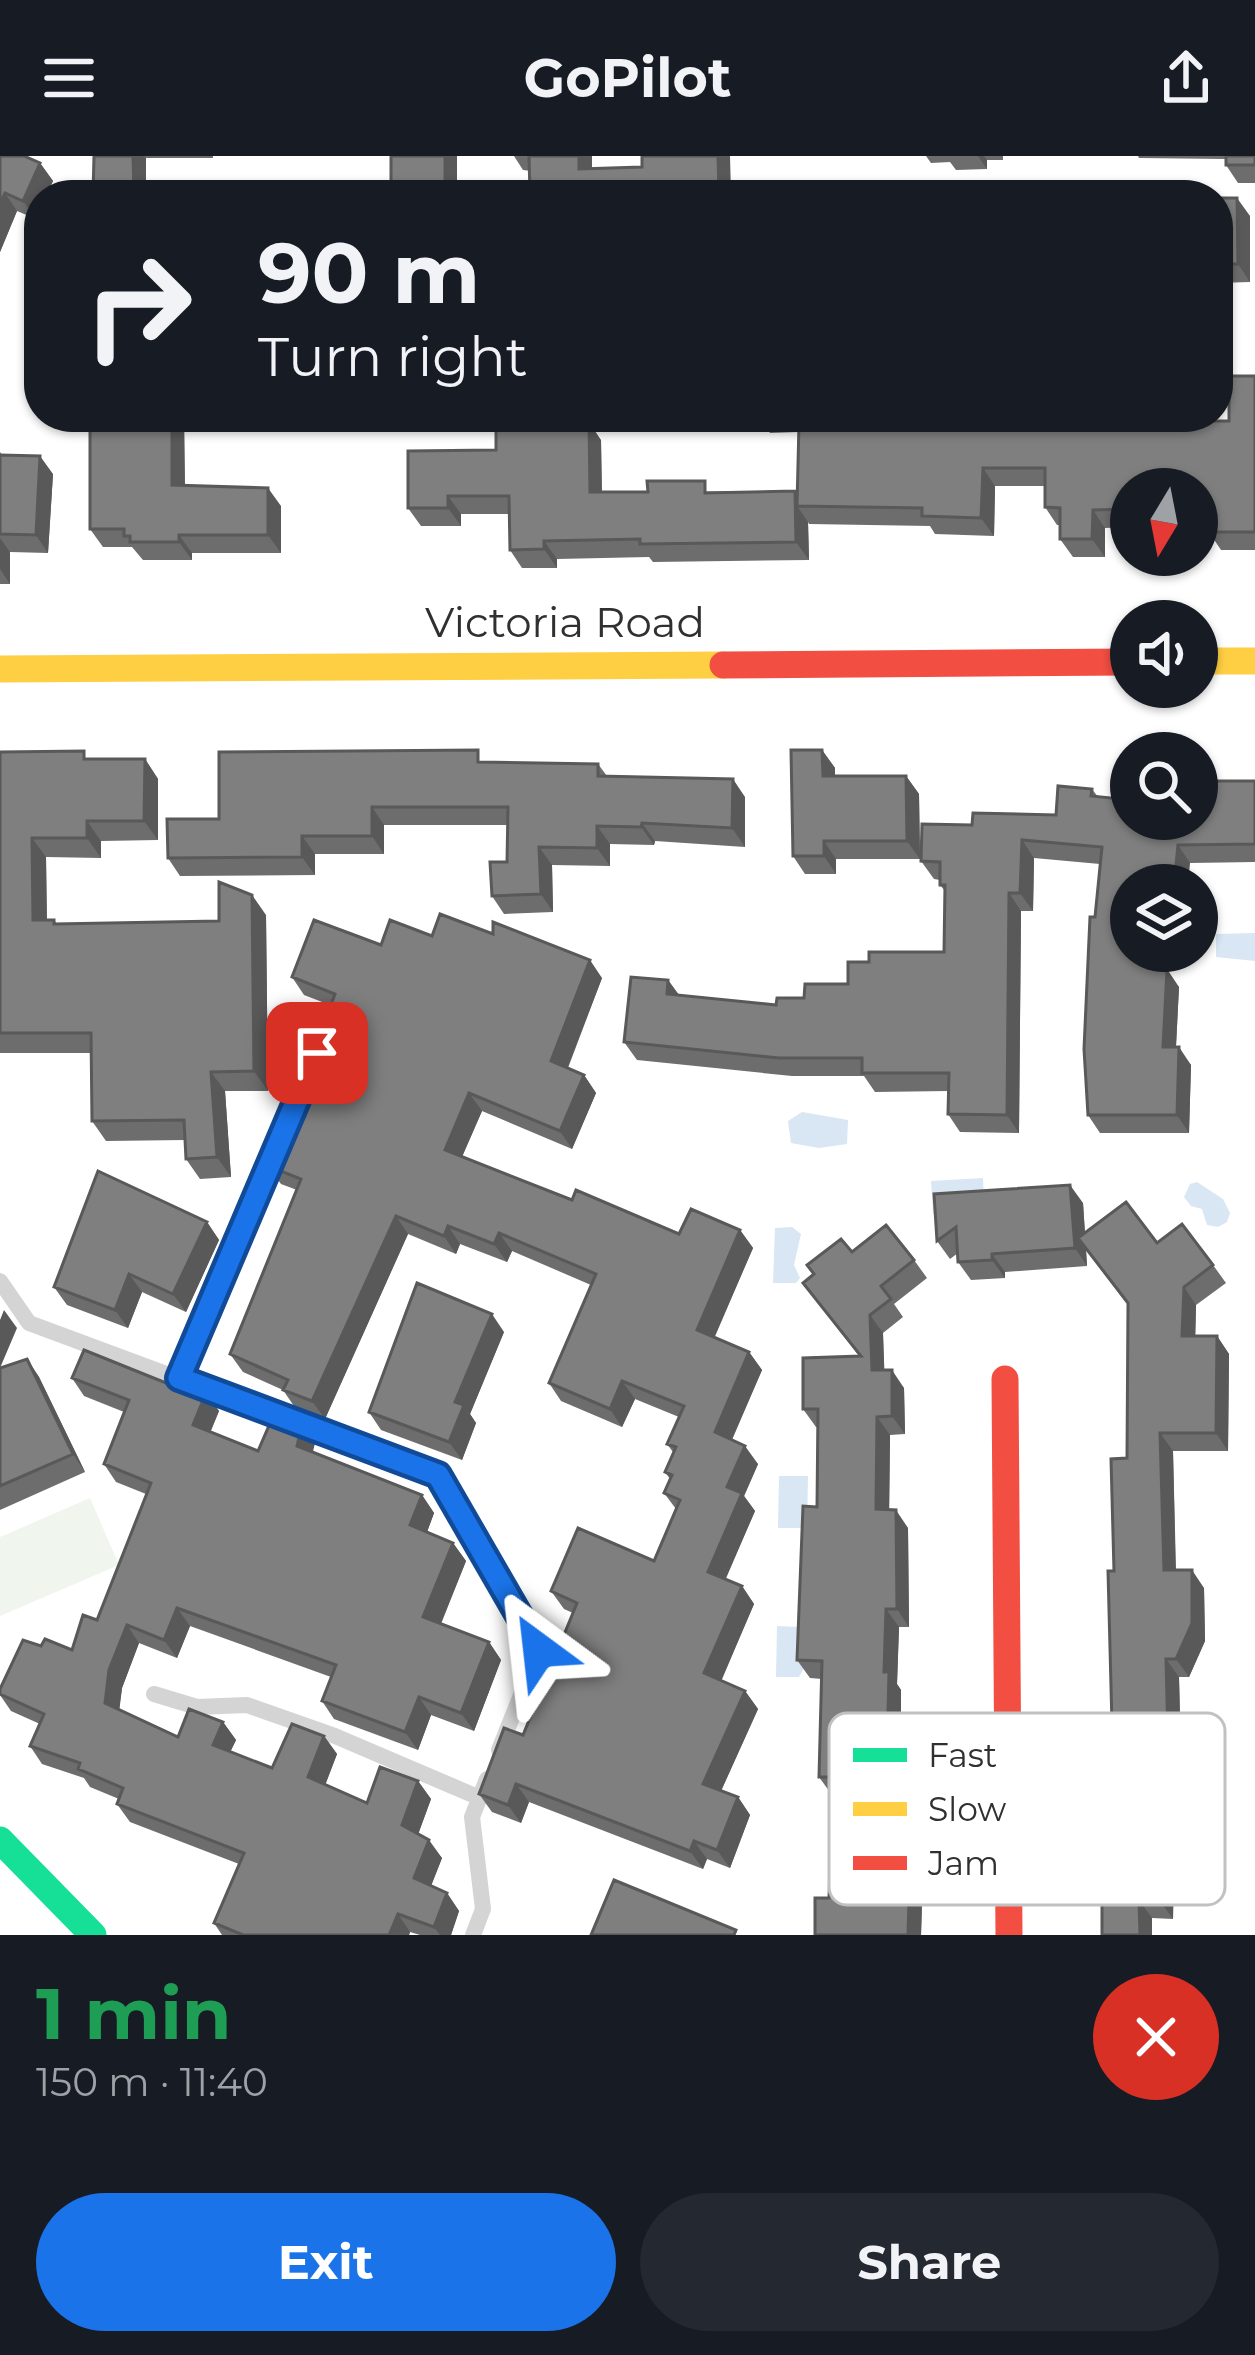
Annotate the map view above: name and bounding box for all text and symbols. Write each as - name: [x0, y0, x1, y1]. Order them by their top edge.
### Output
- icon: menu: [36, 45, 102, 111]
- text: GoPilot: [524, 45, 731, 111]
- icon: share: [1153, 45, 1219, 111]
- text: 90 m: [258, 222, 480, 324]
- icon: right: [60, 228, 216, 384]
- text: Turn right: [258, 324, 528, 390]
- north arrow: [1110, 468, 1218, 576]
- map controls: [1110, 468, 1218, 972]
- street label: Victoria Road: [425, 596, 705, 648]
- button: sound: [1110, 600, 1218, 708]
- button: search: [1110, 732, 1218, 840]
- button: layers: [1110, 864, 1218, 972]
- pin: [266, 1002, 368, 1104]
- icon: arrive: [284, 1020, 350, 1086]
- position arrow: [476, 1587, 602, 1713]
- legend: [829, 1713, 1225, 1905]
- text: Fast: [928, 1735, 997, 1775]
- text: Slow: [928, 1789, 1006, 1829]
- text: Jam: [927, 1843, 999, 1883]
- text: 1 min: [36, 1969, 232, 2057]
- button: close: [1093, 1974, 1219, 2100]
- text: 150 m · 11:40: [36, 2058, 268, 2106]
- button: Exit: [36, 2193, 616, 2331]
- button: Share: [640, 2193, 1219, 2331]

